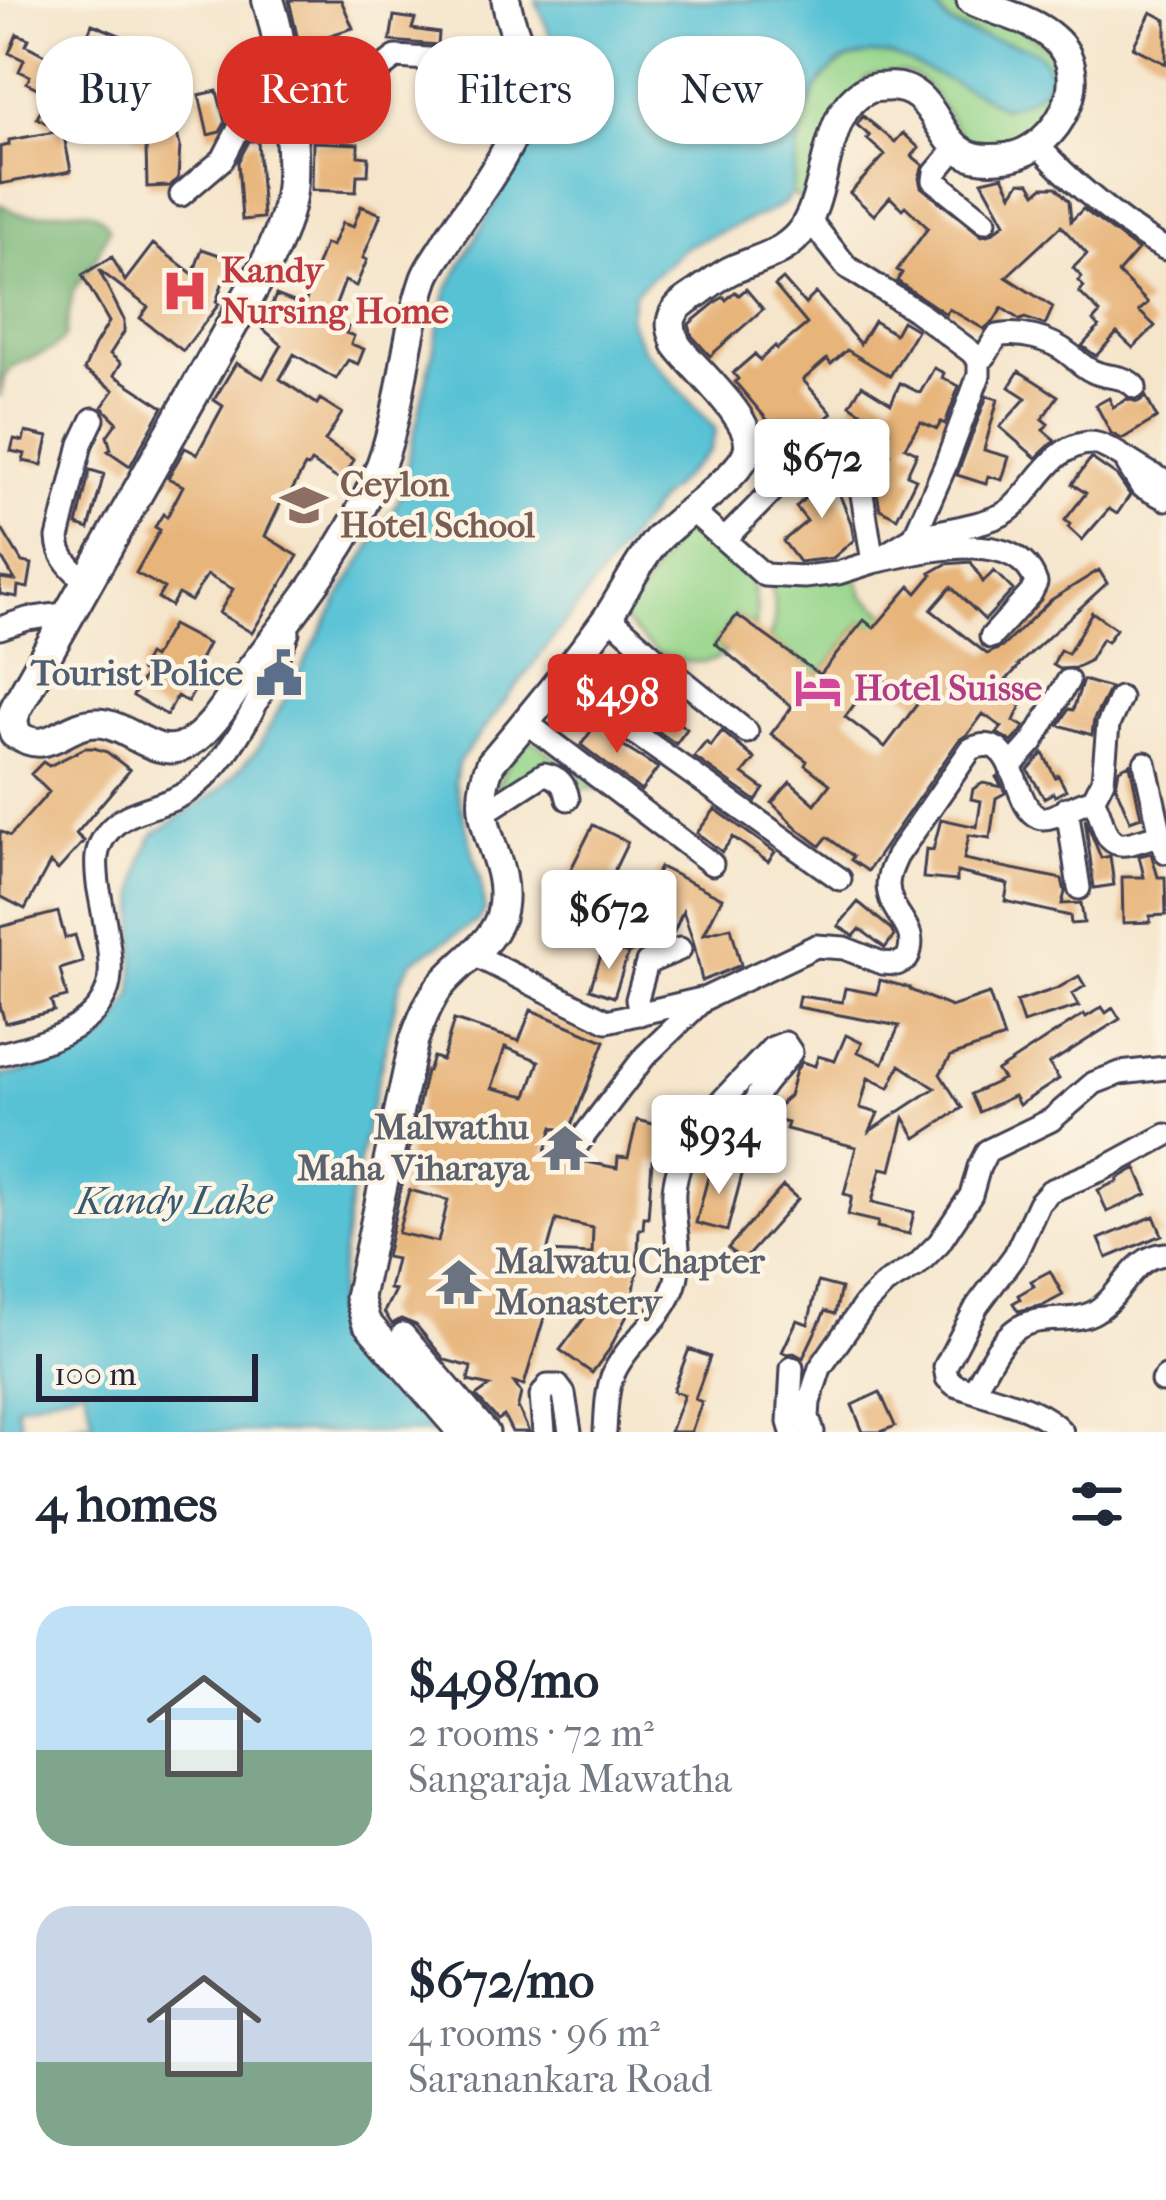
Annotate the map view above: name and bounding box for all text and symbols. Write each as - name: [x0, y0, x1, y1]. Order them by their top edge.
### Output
- chip: Buy: [36, 36, 193, 144]
- chip: Rent: [217, 36, 391, 144]
- chip: Filters: [415, 36, 614, 144]
- chip: New: [638, 36, 805, 144]
- place label: Kandy Nursing Home: [221, 249, 449, 332]
- hospital icon: Kandy Nursing Home: [160, 266, 210, 316]
- pin: $672: [751, 419, 893, 521]
- text: $672: [781, 435, 863, 481]
- place label: Ceylon Hotel School: [340, 463, 535, 546]
- school or university icon: Ceylon Hotel School: [279, 480, 329, 530]
- public building icon: Tourist Police: [254, 648, 304, 698]
- place label: Tourist Police: [30, 652, 243, 694]
- pin: $498: [546, 654, 688, 756]
- hotel icon: Hotel Suisse: [793, 663, 843, 713]
- place label: Hotel Suisse: [854, 667, 1042, 709]
- text: $498: [575, 670, 659, 716]
- pin: $672: [538, 870, 680, 972]
- text: $672: [568, 886, 650, 932]
- pin: $934: [648, 1095, 790, 1197]
- place label: Malwathu Maha Viharaya: [297, 1106, 530, 1189]
- text: $934: [679, 1111, 759, 1157]
- temple icon: Malwathu Maha Viharaya: [540, 1123, 590, 1173]
- water label: Kandy Lake: [73, 1178, 273, 1224]
- place label: Malwatu Chapter Monastery: [495, 1240, 765, 1323]
- temple icon: Malwatu Chapter Monastery: [434, 1257, 484, 1307]
- scale bar: [36, 1348, 258, 1401]
- text: 100 m: [54, 1355, 137, 1394]
- icon: filters: [1064, 1471, 1130, 1537]
- text: 4 homes: [36, 1474, 217, 1534]
- text: $498/mo: [408, 1650, 599, 1710]
- icon: home: [132, 1654, 276, 1798]
- text: 2 rooms · 72 m²: [408, 1710, 654, 1756]
- text: Sangaraja Mawatha: [408, 1756, 732, 1802]
- text: $672/mo: [408, 1950, 594, 2010]
- icon: home: [132, 1954, 276, 2098]
- text: 4 rooms · 96 m²: [408, 2010, 660, 2056]
- text: Saranankara Road: [408, 2056, 712, 2102]

